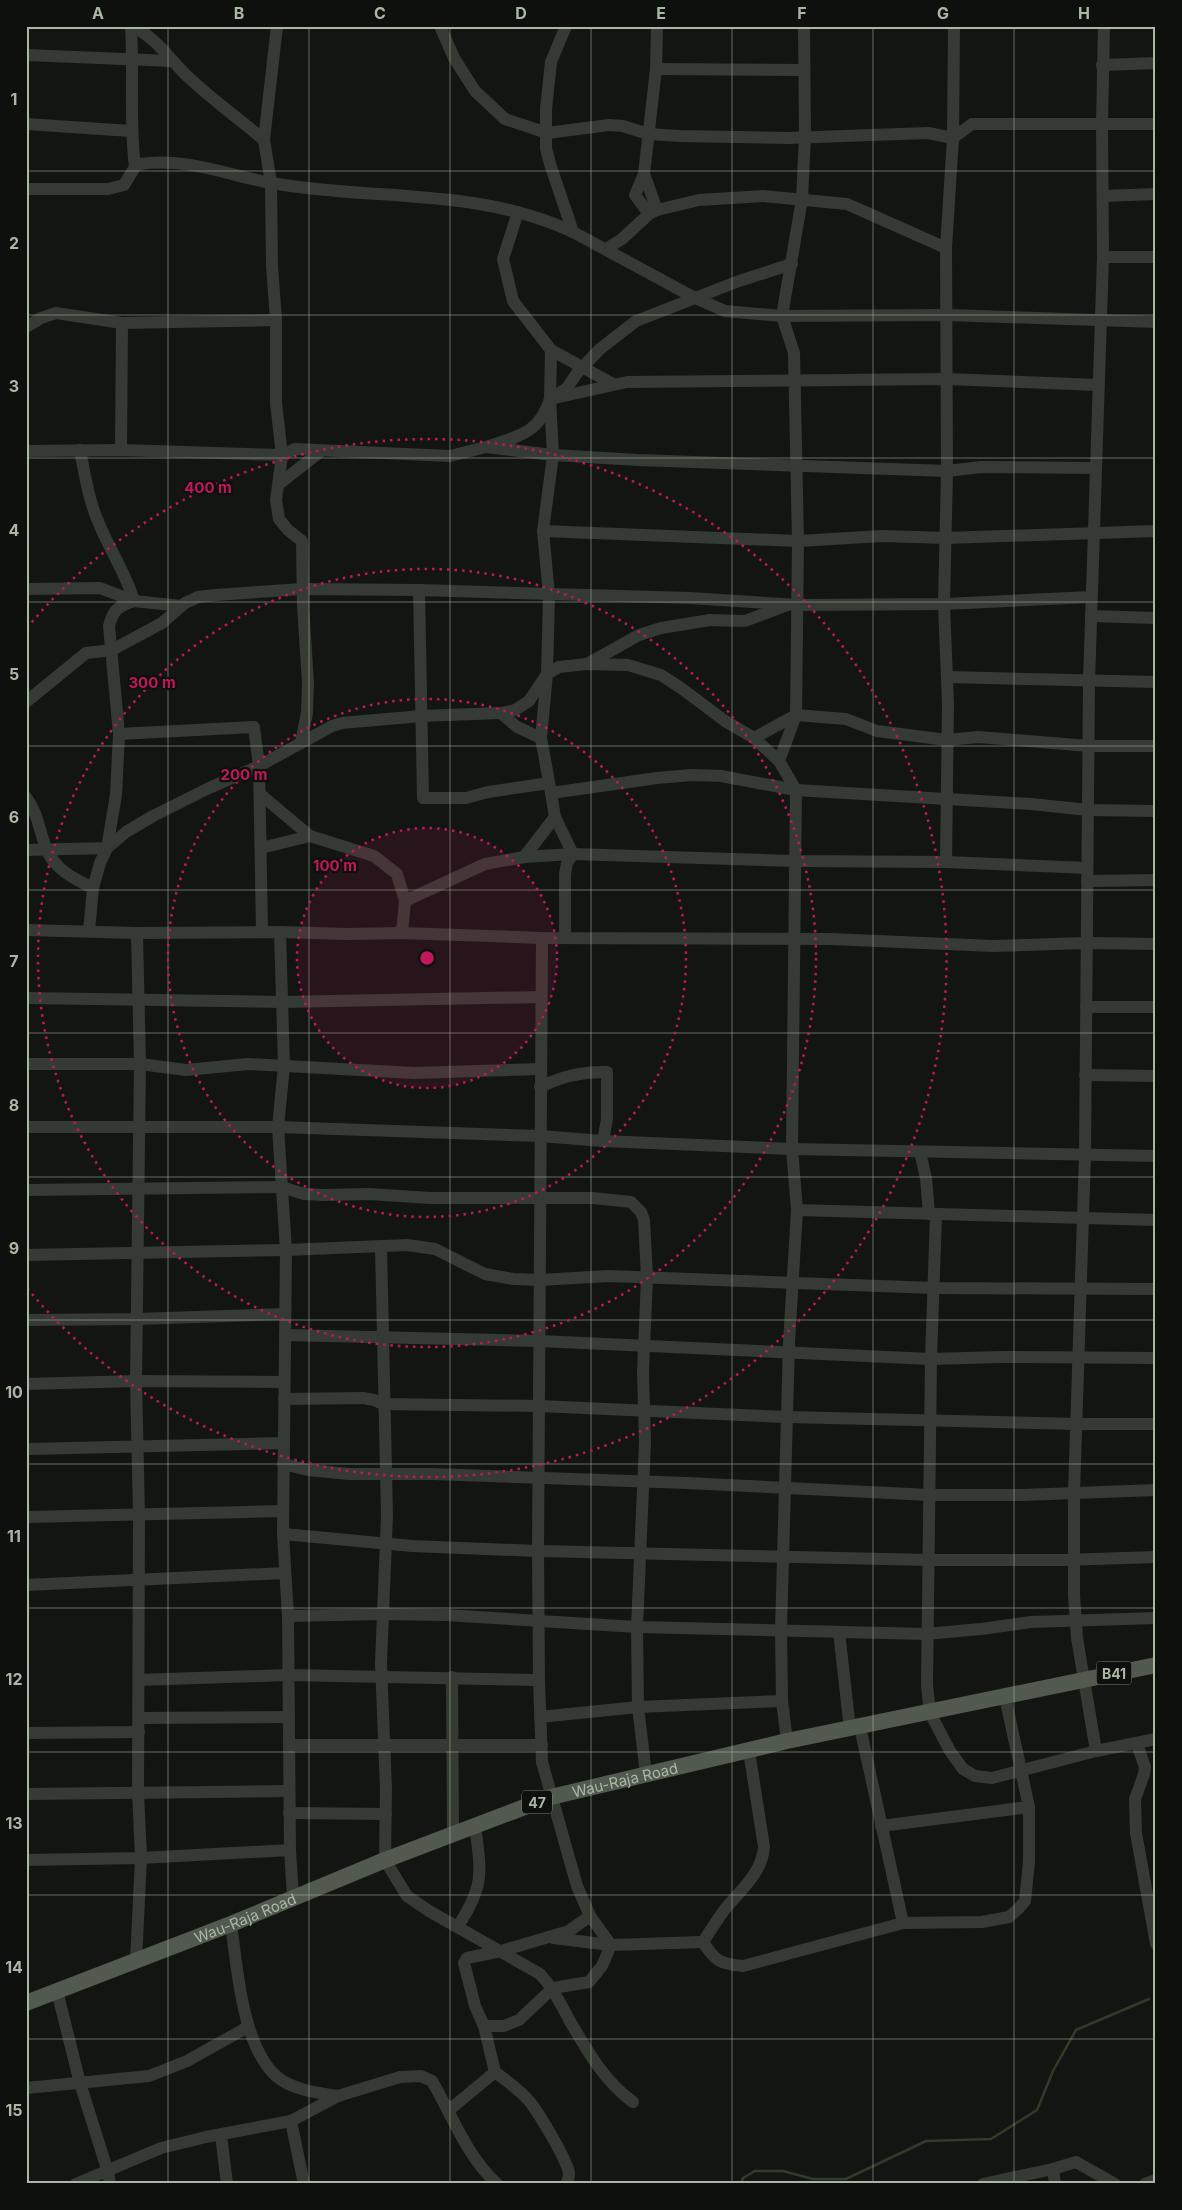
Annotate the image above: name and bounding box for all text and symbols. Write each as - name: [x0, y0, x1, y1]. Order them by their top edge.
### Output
- text: A: [92, 3, 104, 23]
- text: B: [234, 3, 244, 23]
- text: C: [374, 3, 386, 23]
- text: D: [515, 3, 527, 23]
- text: E: [656, 3, 666, 23]
- text: F: [797, 3, 807, 23]
- text: G: [937, 3, 949, 23]
- text: H: [1078, 3, 1090, 23]
- text: 1: [11, 89, 17, 109]
- text: 2: [9, 233, 19, 253]
- text: 3: [9, 376, 19, 396]
- text: 400 m: [184, 478, 232, 497]
- text: 4: [9, 520, 20, 540]
- text: 5: [9, 664, 19, 684]
- text: 300 m: [128, 673, 176, 692]
- text: 200 m: [221, 765, 267, 784]
- text: 6: [9, 807, 19, 827]
- text: 100 m: [313, 856, 357, 875]
- centre of rings: [418, 949, 436, 967]
- text: 7: [9, 951, 19, 971]
- text: 8: [9, 1095, 19, 1115]
- text: 9: [9, 1238, 19, 1258]
- text: 10: [5, 1382, 23, 1402]
- text: 11: [7, 1526, 21, 1546]
- road number: B41: [1096, 1662, 1132, 1685]
- text: 12: [6, 1669, 22, 1689]
- street label: Wau-Raja Road: [570, 1758, 680, 1801]
- road number: 47: [522, 1790, 552, 1814]
- text: 13: [5, 1813, 23, 1833]
- street label: Wau-Raja Road: [191, 1889, 299, 1947]
- text: 14: [5, 1957, 23, 1977]
- text: 15: [5, 2100, 23, 2120]

